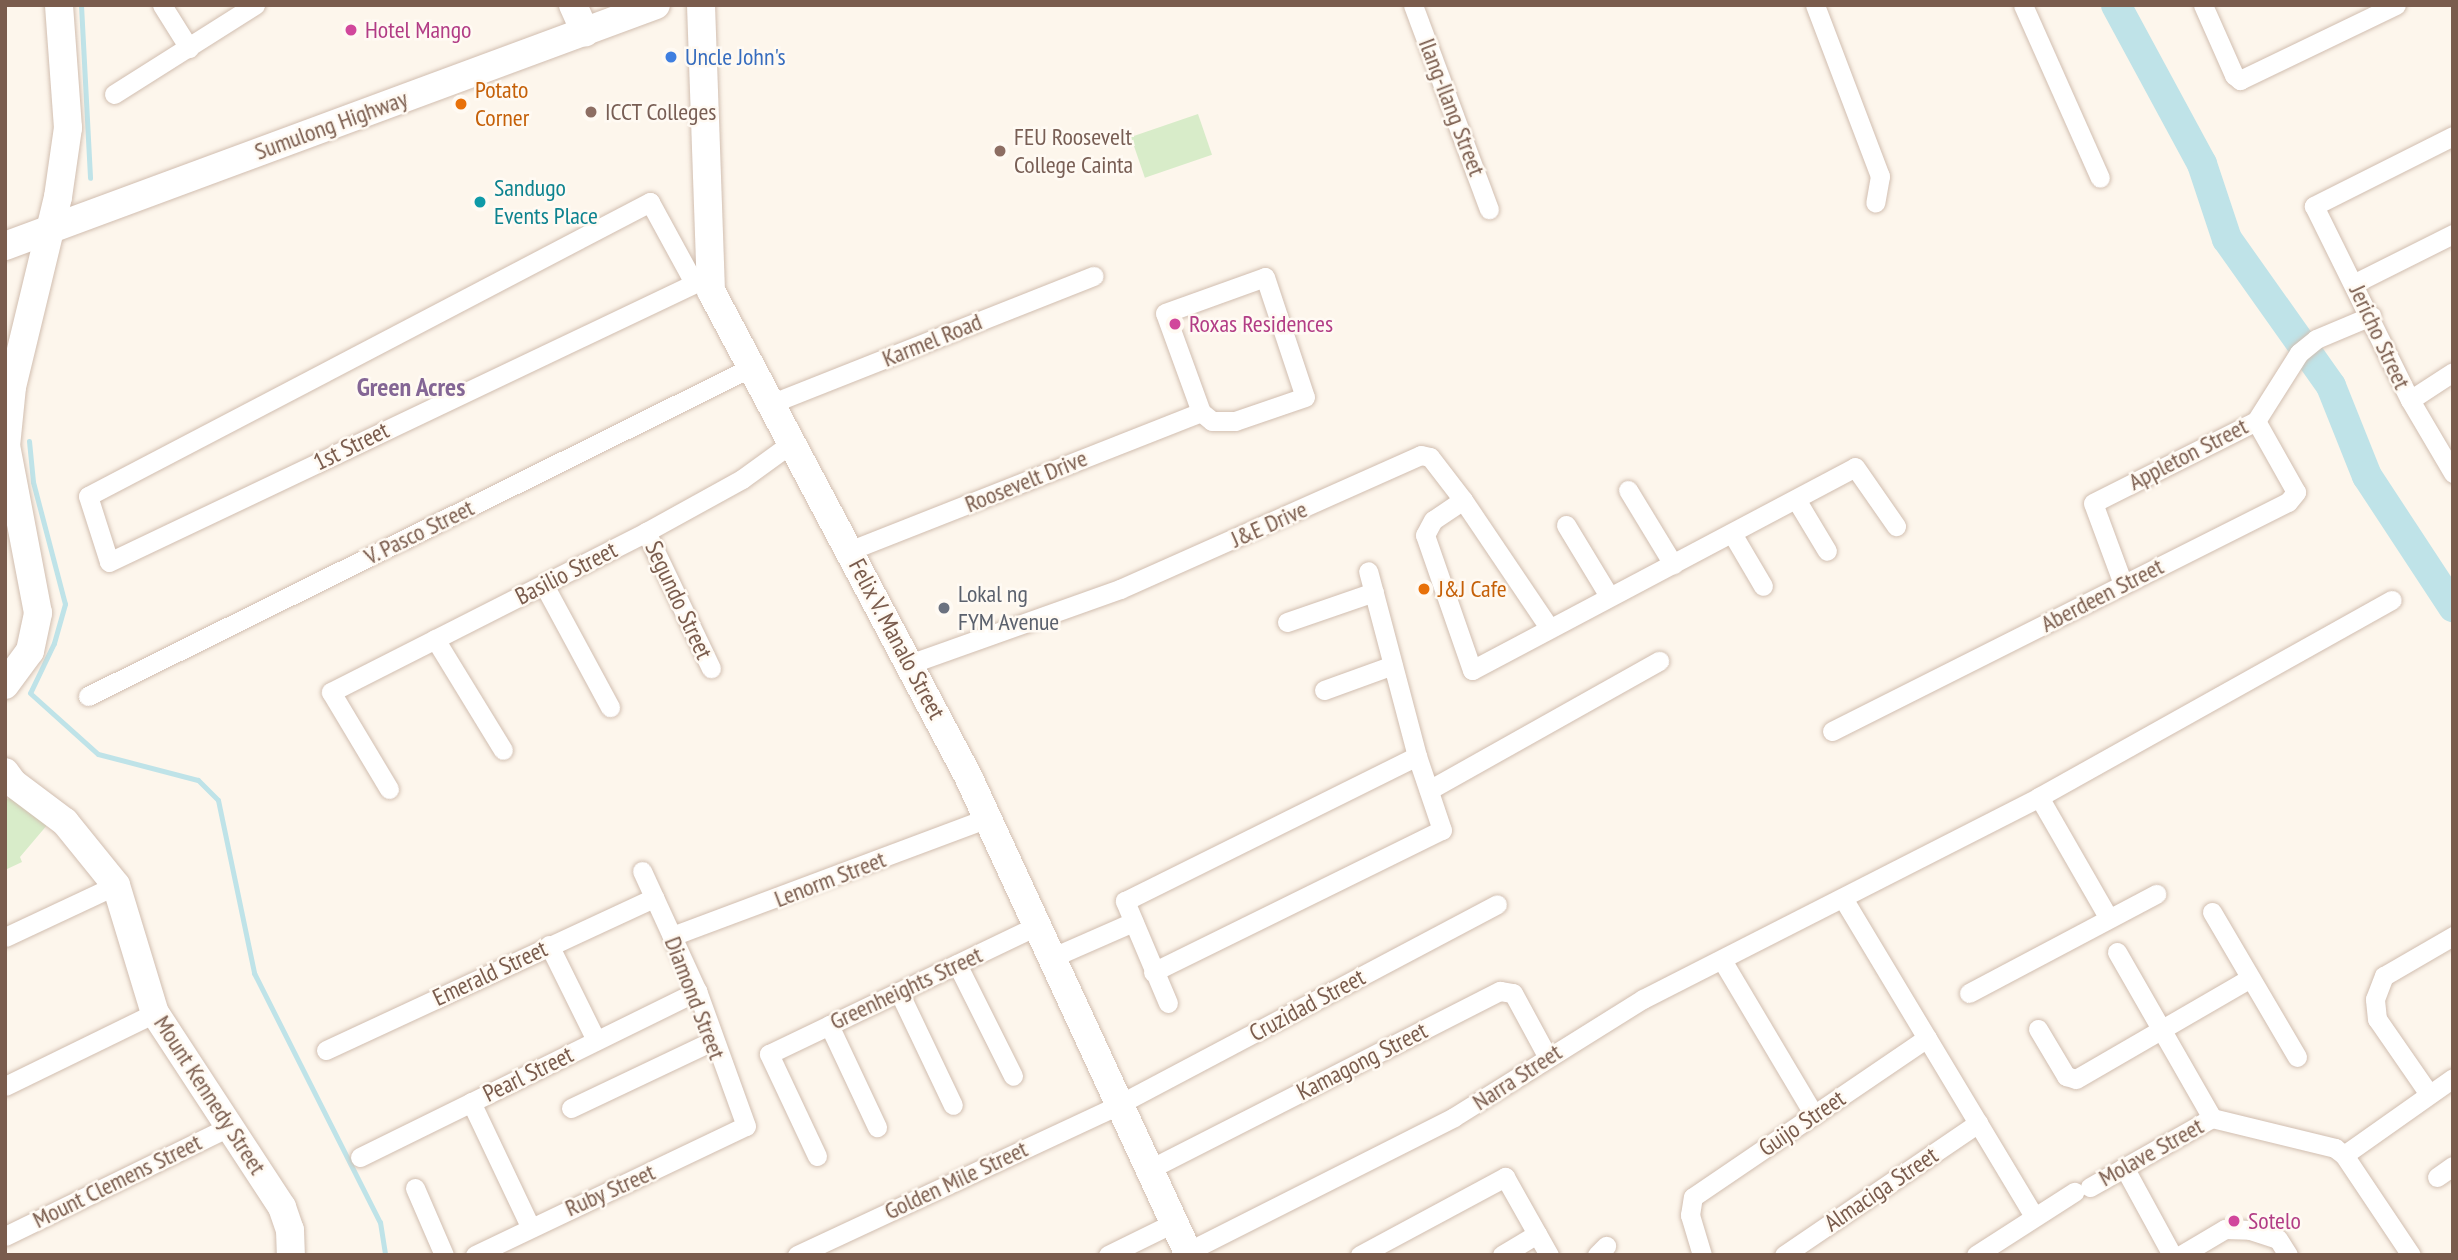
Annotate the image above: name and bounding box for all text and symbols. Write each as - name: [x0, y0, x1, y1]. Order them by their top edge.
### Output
- place label: Hotel Mango: [365, 16, 471, 44]
- marker: Hotel Mango: [343, 22, 359, 38]
- street label: Ilang-Ilang Street: [1413, 34, 1491, 180]
- place label: Uncle John's: [685, 43, 786, 71]
- marker: Uncle John's: [663, 49, 679, 65]
- place label: Potato Corner: [475, 76, 529, 132]
- street label: Sumulong Highway: [251, 84, 411, 166]
- marker: Potato Corner: [453, 96, 469, 112]
- place label: ICCT Colleges: [605, 98, 717, 126]
- marker: ICCT Colleges: [583, 104, 599, 120]
- place label: FEU Roosevelt College Cainta: [1014, 123, 1133, 179]
- marker: FEU Roosevelt College Cainta: [992, 143, 1008, 159]
- place label: Sandugo Events Place: [494, 174, 598, 230]
- marker: Sandugo Events Place: [472, 194, 488, 210]
- street label: Jericho Street: [2343, 280, 2417, 394]
- street label: Karmel Road: [878, 307, 986, 373]
- place label: Roxas Residences: [1189, 310, 1333, 338]
- marker: Roxas Residences: [1167, 316, 1183, 332]
- district label: Green Acres: [356, 371, 466, 403]
- street label: Appleton Street: [2124, 412, 2252, 496]
- street label: 1st Street: [309, 415, 393, 477]
- street label: Roosevelt Drive: [961, 443, 1091, 519]
- street label: V. Pasco Street: [359, 493, 479, 571]
- street label: J&E Drive: [1226, 494, 1312, 554]
- street label: Basilio Street: [510, 535, 622, 611]
- street label: Segundo Street: [639, 536, 719, 664]
- street label: Aberdeen Street: [2036, 552, 2168, 638]
- street label: Felix V. Manalo Street: [842, 553, 952, 725]
- place label: J&J Cafe: [1438, 575, 1507, 603]
- place label: Lokal ng FYM Avenue: [958, 580, 1060, 636]
- marker: J&J Cafe: [1416, 581, 1432, 597]
- marker: Lokal ng FYM Avenue: [936, 600, 952, 616]
- street label: Lenorm Street: [770, 845, 890, 913]
- street label: Diamond Street: [658, 933, 732, 1063]
- street label: Emerald Street: [428, 934, 552, 1012]
- street label: Greenheights Street: [825, 940, 987, 1036]
- street label: Cruzidad Street: [1244, 963, 1370, 1047]
- street label: Mount Kennedy Street: [148, 1010, 272, 1180]
- street label: Kamagong Street: [1292, 1016, 1432, 1106]
- street label: Narra Street: [1467, 1038, 1567, 1116]
- street label: Pearl Street: [478, 1040, 578, 1108]
- street label: Guijo Street: [1753, 1084, 1851, 1162]
- street label: Molave Street: [2094, 1112, 2208, 1192]
- street label: Mount Clemens Street: [28, 1128, 206, 1234]
- street label: Golden Mile Street: [880, 1134, 1032, 1226]
- street label: Almaciga Street: [1819, 1141, 1943, 1237]
- street label: Ruby Street: [560, 1157, 660, 1223]
- place label: Sotelo: [2248, 1207, 2301, 1235]
- marker: Sotelo: [2226, 1213, 2242, 1229]

